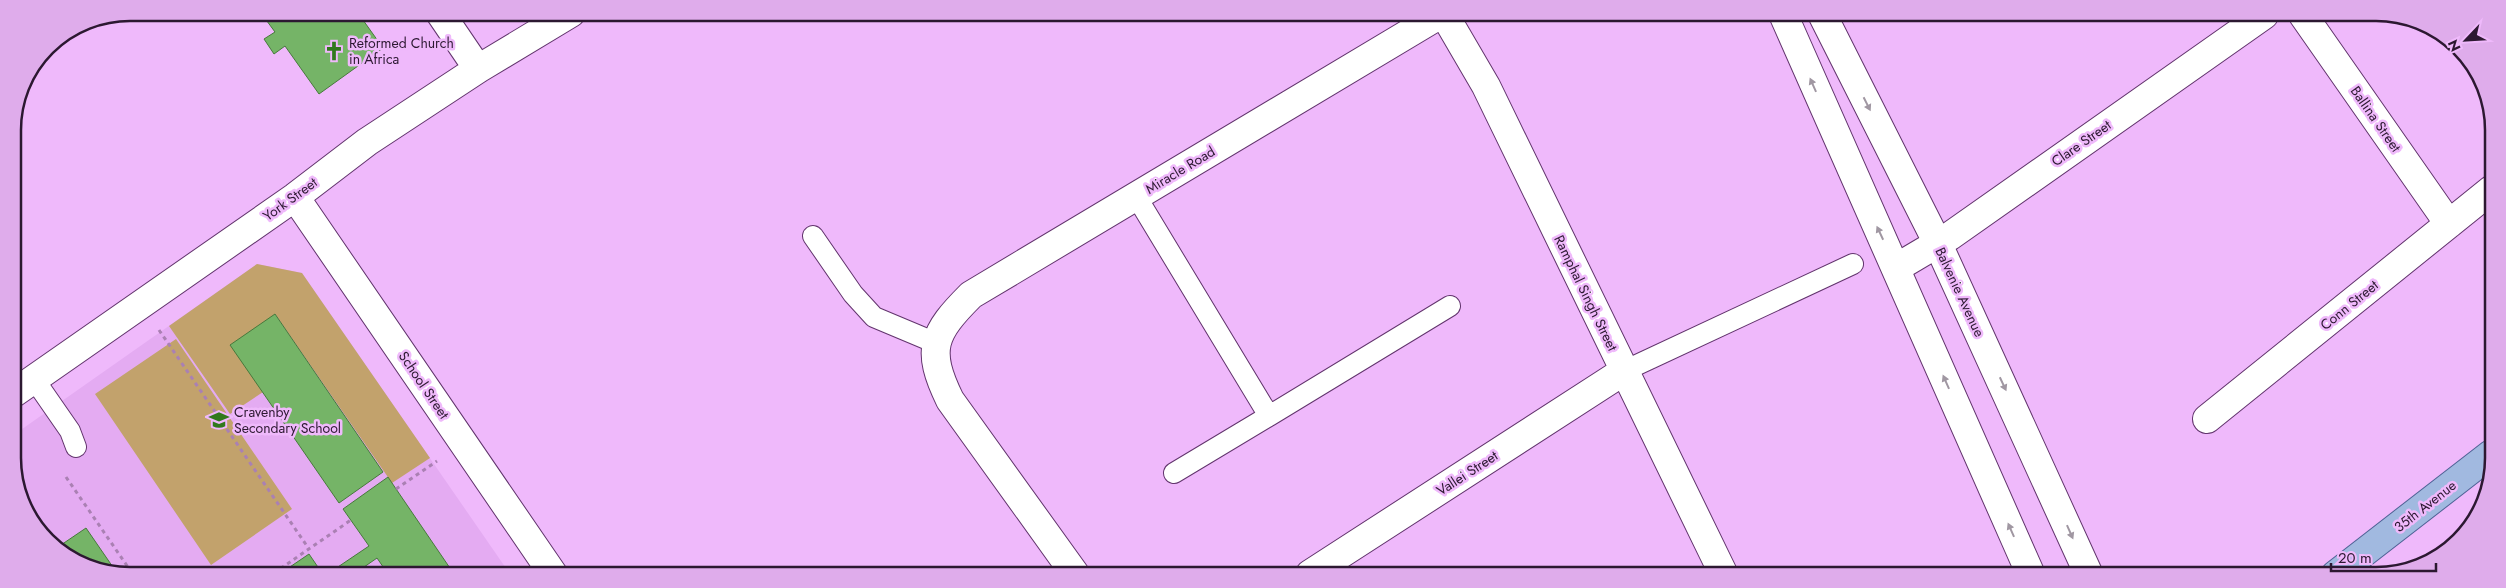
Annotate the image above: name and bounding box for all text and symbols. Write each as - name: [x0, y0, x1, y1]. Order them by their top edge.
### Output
- north arrow: [2441, 15, 2491, 65]
- place label: Reformed Church in Africa: [349, 33, 454, 69]
- text: N: [2443, 36, 2466, 55]
- church icon: Reformed Church in Africa: [323, 40, 345, 62]
- one-way arrow: [1809, 78, 1817, 92]
- street label: Ballina Street: [2346, 82, 2406, 157]
- one-way arrow: [1863, 97, 1871, 112]
- street label: Clare Street: [2047, 115, 2115, 171]
- street label: Miracle Road: [1141, 141, 1219, 199]
- street label: York Street: [259, 172, 322, 226]
- one-way arrow: [1875, 226, 1883, 240]
- street label: Ramphal Singh Street: [1549, 232, 1623, 355]
- street label: Balvenie Avenue: [1930, 244, 1990, 340]
- street label: Conn Street: [2316, 275, 2383, 335]
- street label: School Street: [394, 347, 454, 423]
- one-way arrow: [1941, 374, 1949, 389]
- one-way arrow: [1999, 377, 2007, 391]
- place label: Cravenby Secondary School: [234, 402, 341, 438]
- school or university icon: Cravenby Secondary School: [208, 409, 230, 431]
- street label: Vallei Street: [1432, 445, 1502, 500]
- street label: 35th Avenue: [2390, 475, 2460, 537]
- one-way arrow: [2006, 523, 2014, 537]
- one-way arrow: [2067, 525, 2075, 539]
- scale bar: [2331, 540, 2436, 572]
- text: 20 m: [2338, 547, 2372, 569]

